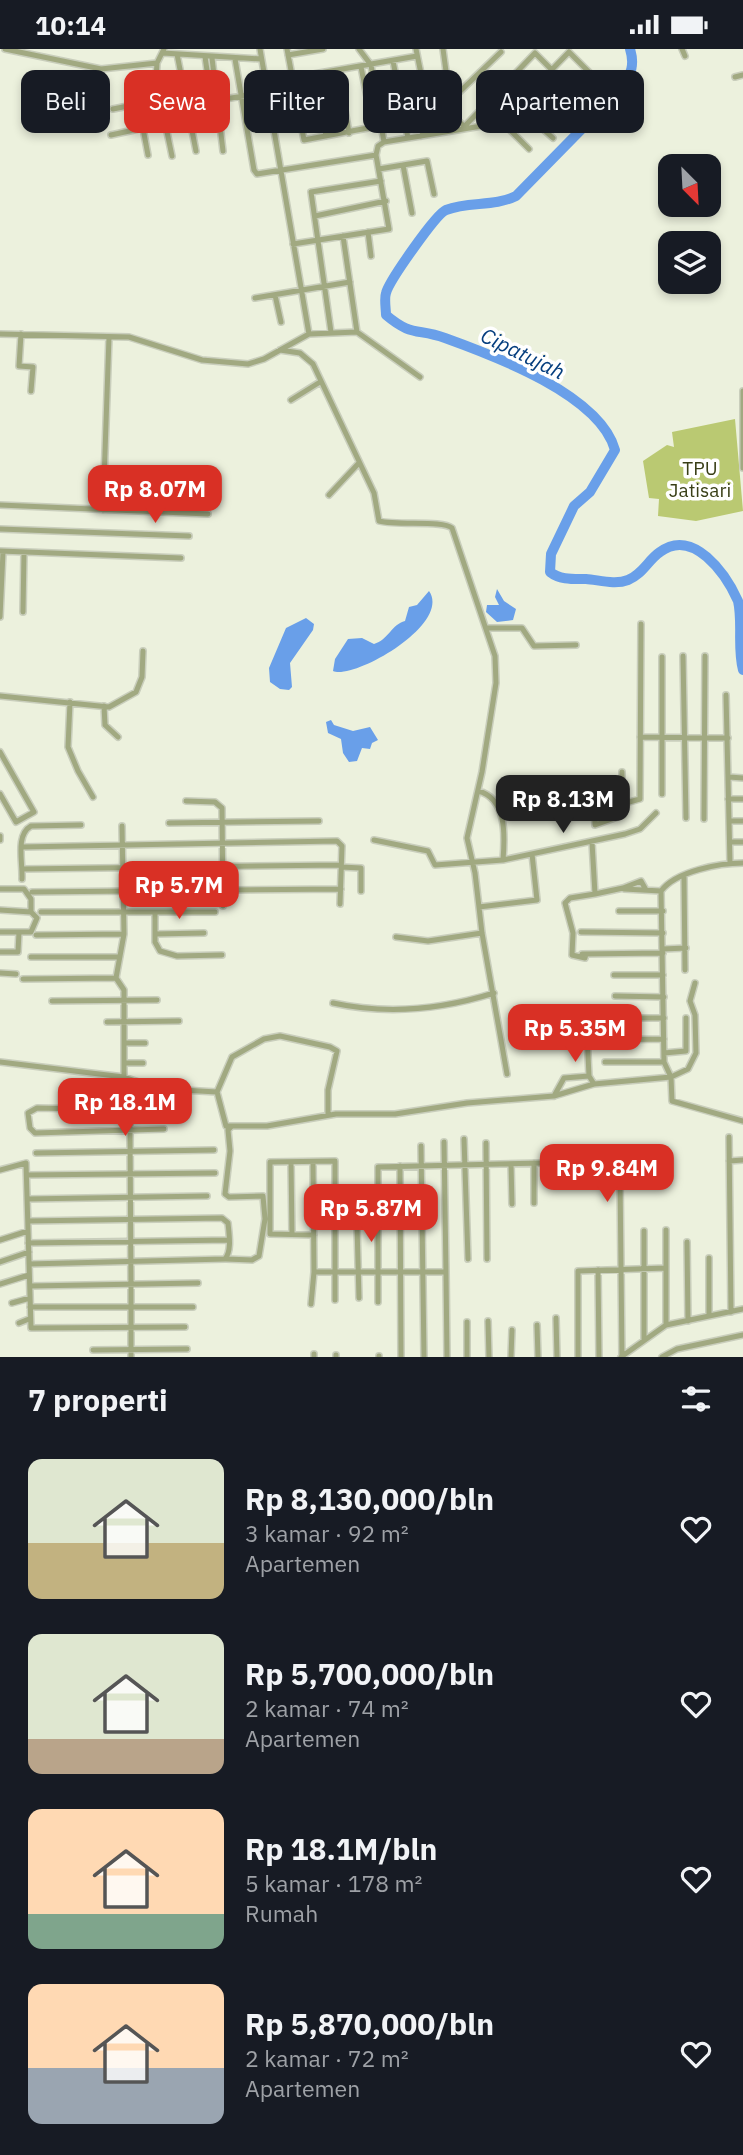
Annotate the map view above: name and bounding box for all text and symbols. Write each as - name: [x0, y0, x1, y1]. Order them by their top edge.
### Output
- text: 10:14: [35, 8, 106, 42]
- chip: Beli: [21, 70, 110, 133]
- chip: Sewa: [124, 70, 230, 133]
- chip: Filter: [244, 70, 349, 133]
- chip: Baru: [363, 70, 462, 133]
- chip: Apartemen: [476, 70, 644, 133]
- north arrow: [658, 154, 721, 217]
- map controls: [658, 154, 721, 294]
- button: layers: [658, 231, 721, 294]
- water label: Cipatujah: [476, 321, 570, 385]
- park label: TPU Jatisari: [669, 456, 731, 502]
- pin: Rp 8.07M: [83, 465, 227, 525]
- text: Rp 8.07M: [104, 473, 206, 503]
- pin: Rp 8.13M: [491, 775, 635, 835]
- text: Rp 8.13M: [512, 783, 614, 813]
- pin: Rp 5.7M: [114, 861, 244, 921]
- text: Rp 5.7M: [135, 869, 223, 899]
- pin: Rp 5.35M: [503, 1005, 647, 1064]
- text: Rp 5.35M: [524, 1012, 626, 1042]
- pin: Rp 18.1M: [53, 1079, 197, 1138]
- text: Rp 18.1M: [74, 1086, 176, 1116]
- pin: Rp 9.84M: [535, 1145, 679, 1204]
- text: Rp 9.84M: [556, 1152, 658, 1182]
- pin: Rp 5.87M: [299, 1185, 443, 1244]
- text: Rp 5.87M: [320, 1192, 422, 1222]
- text: 7 properti: [28, 1380, 168, 1419]
- icon: filters: [677, 1380, 715, 1418]
- text: Rp 8,130,000/bln: [245, 1479, 494, 1518]
- icon: home: [84, 1487, 168, 1571]
- icon: heart: [677, 1510, 715, 1548]
- text: 3 kamar · 92 m²: [245, 1518, 409, 1548]
- text: Apartemen: [245, 1548, 360, 1578]
- text: Rp 5,700,000/bln: [245, 1654, 494, 1693]
- icon: home: [84, 1662, 168, 1746]
- icon: heart: [677, 1685, 715, 1723]
- text: 2 kamar · 74 m²: [245, 1693, 409, 1723]
- text: Apartemen: [245, 1723, 360, 1753]
- text: Rp 18.1M/bln: [245, 1829, 437, 1868]
- icon: home: [84, 1837, 168, 1921]
- icon: heart: [677, 1860, 715, 1898]
- text: 5 kamar · 178 m²: [245, 1868, 423, 1898]
- text: Rumah: [245, 1898, 318, 1928]
- text: Rp 5,870,000/bln: [245, 2004, 494, 2043]
- icon: home: [84, 2012, 168, 2096]
- icon: heart: [677, 2035, 715, 2073]
- text: 2 kamar · 72 m²: [245, 2043, 409, 2073]
- text: Apartemen: [245, 2073, 360, 2103]

